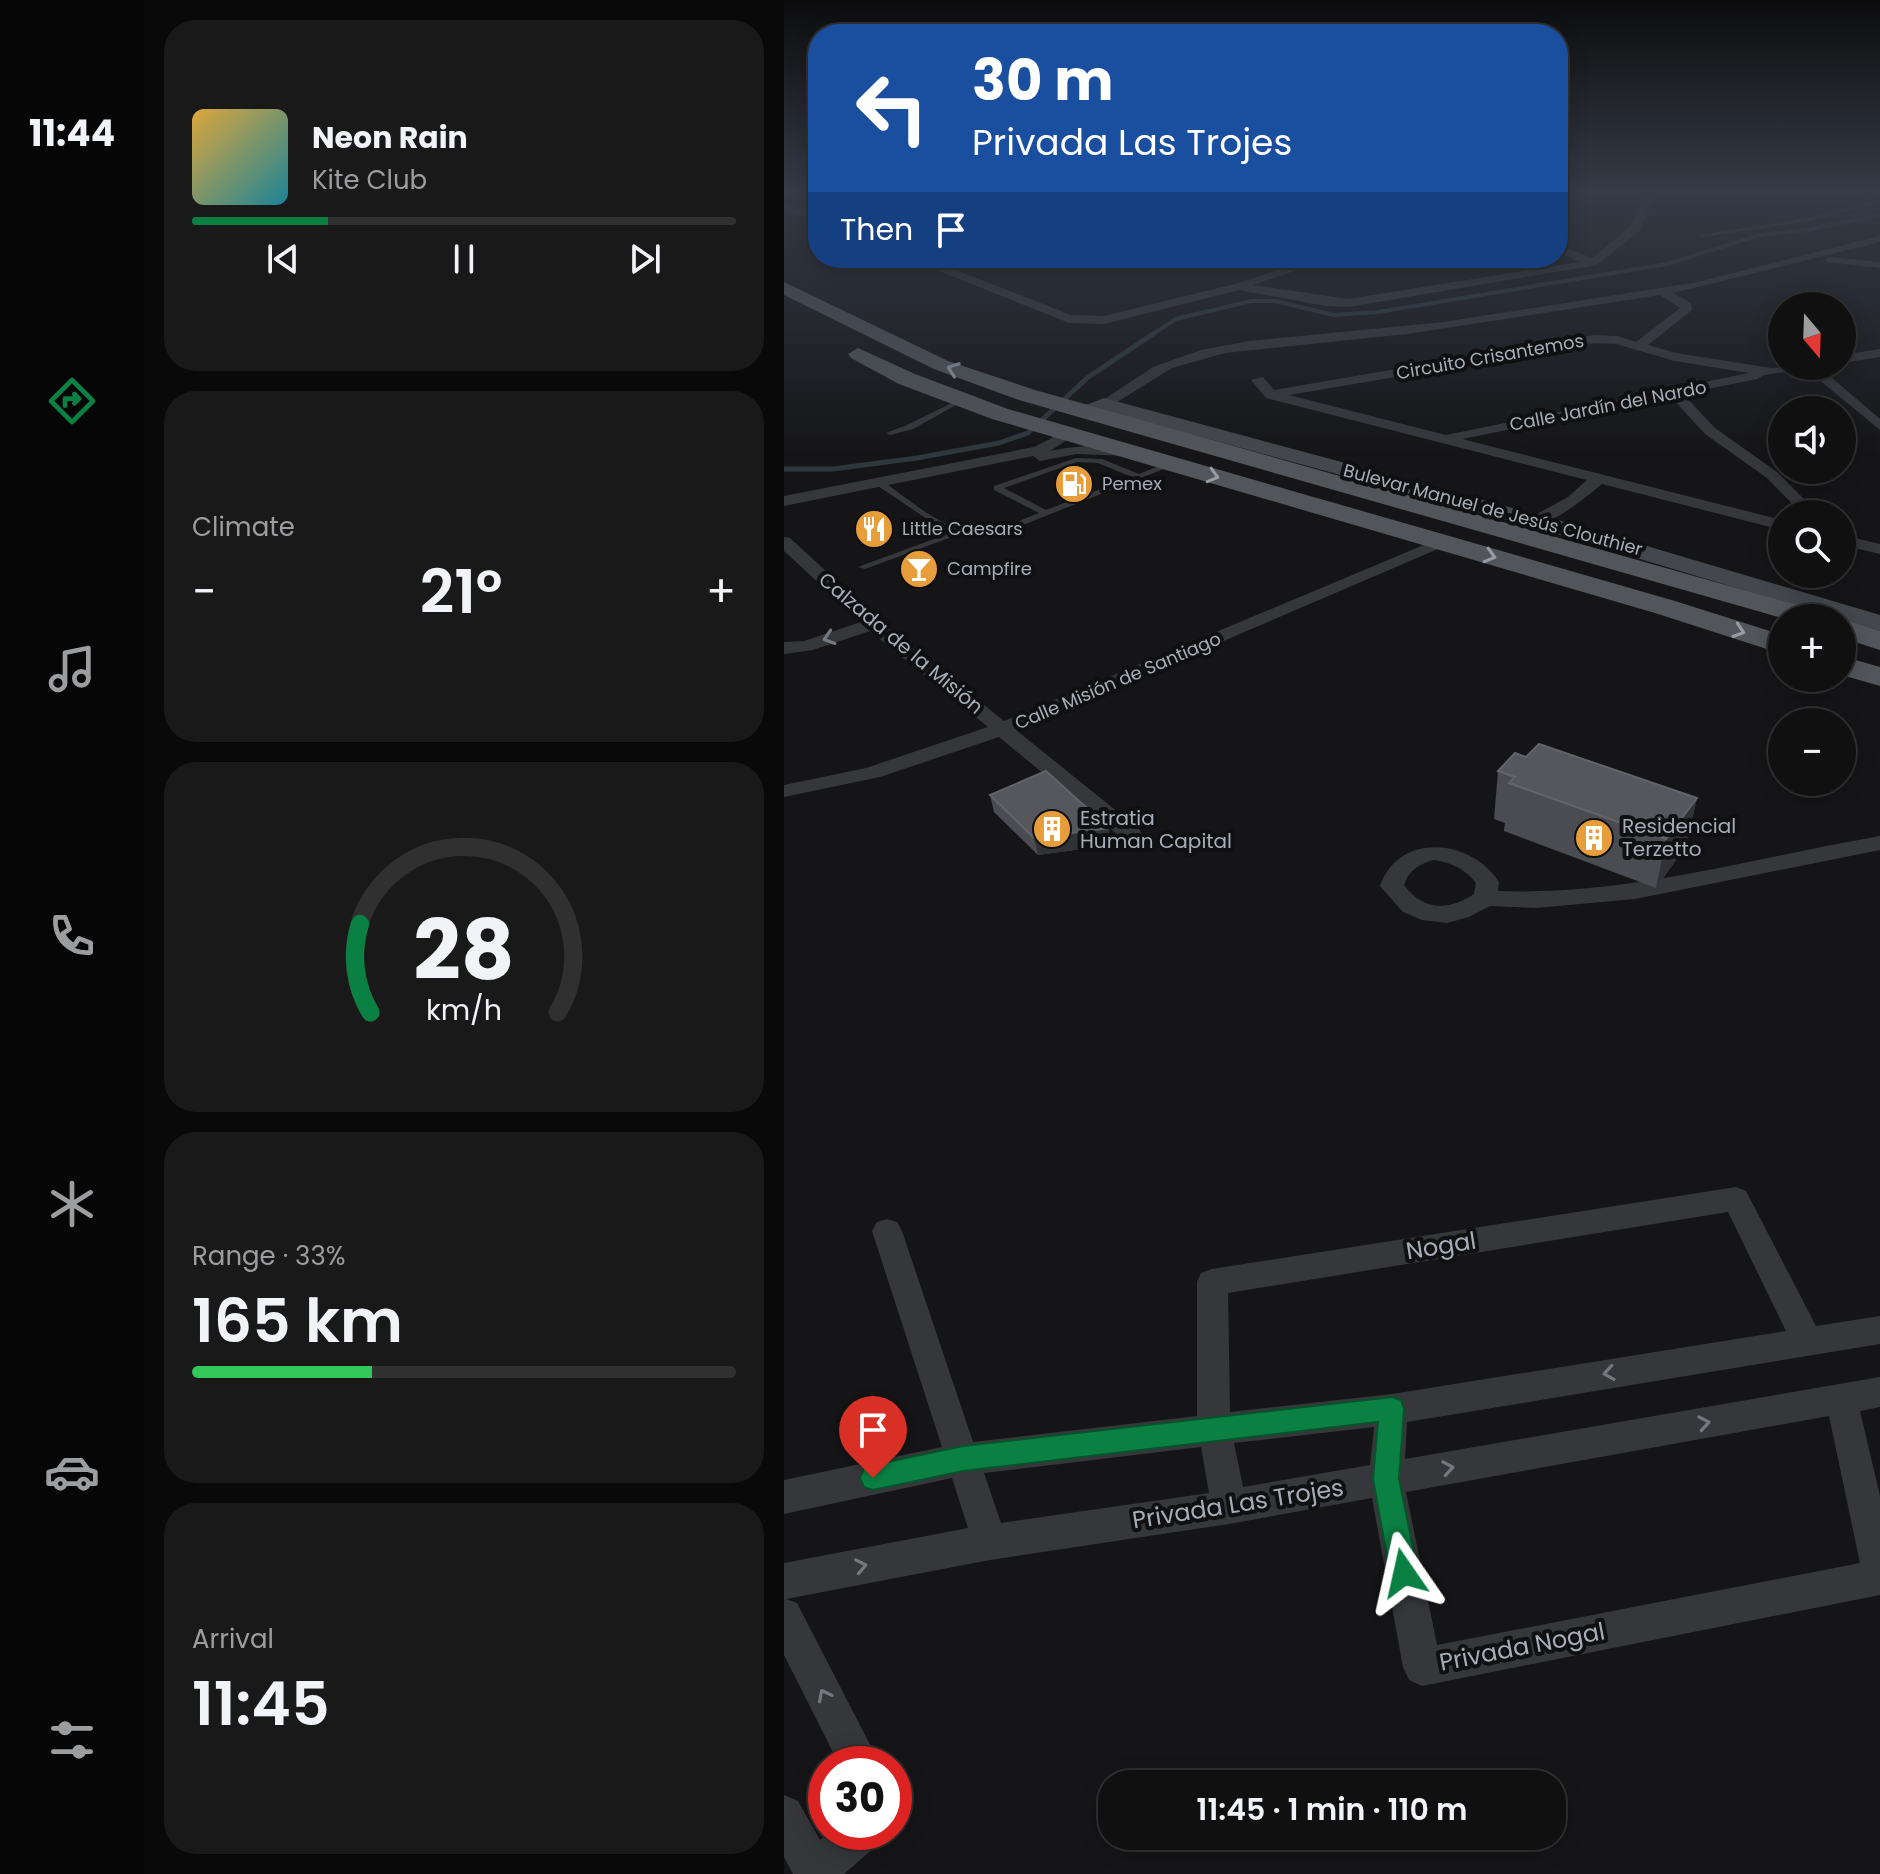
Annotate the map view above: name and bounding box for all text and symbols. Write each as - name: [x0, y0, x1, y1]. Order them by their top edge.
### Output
- text: 30 m: [972, 41, 1114, 120]
- icon: left: [840, 56, 944, 160]
- text: 11:44: [29, 108, 115, 159]
- text: Neon Rain: [312, 116, 468, 159]
- text: Privada Las Trojes: [972, 117, 1292, 168]
- text: Kite Club: [312, 162, 427, 198]
- text: Then: [840, 208, 913, 251]
- icon: arrive: [929, 208, 973, 252]
- icon: previous: [261, 237, 305, 281]
- icon: pause: [442, 237, 486, 281]
- icon: next: [623, 237, 667, 281]
- north arrow: [1768, 292, 1856, 380]
- map controls: [1768, 292, 1856, 796]
- street label: Circuito Crisantemos: [1394, 328, 1586, 385]
- one-way arrow: [947, 363, 961, 379]
- icon: directions: [44, 373, 100, 429]
- street label: Calle Jardín del Nardo: [1507, 374, 1708, 437]
- button: sound: [1768, 396, 1856, 484]
- street label: Bulevar Manuel de Jesús Clouthier: [1341, 457, 1646, 562]
- fuel station icon: Pemex: [1053, 463, 1095, 505]
- one-way arrow: [1206, 467, 1220, 483]
- place label: Pemex: [1102, 471, 1162, 496]
- button: search: [1768, 500, 1856, 588]
- restaurant icon: Little Caesars: [853, 508, 895, 550]
- text: Climate: [192, 509, 295, 545]
- place label: Little Caesars: [902, 516, 1023, 541]
- one-way arrow: [1482, 547, 1496, 563]
- bar icon: Campfire: [898, 548, 940, 590]
- text: 21°: [420, 550, 503, 634]
- place label: Campfire: [947, 556, 1032, 581]
- text: −: [192, 561, 216, 622]
- text: +: [706, 561, 736, 622]
- street label: Calzada de la Misión: [813, 566, 989, 720]
- button: +: [1768, 604, 1856, 692]
- one-way arrow: [1732, 622, 1745, 638]
- street label: Calle Misión de Santiago: [1011, 626, 1225, 735]
- one-way arrow: [823, 629, 837, 645]
- icon: music: [44, 641, 100, 697]
- button: −: [1768, 708, 1856, 796]
- place label: Estratia Human Capital: [1080, 804, 1232, 855]
- building icon: Estratia Human Capital: [1031, 808, 1073, 850]
- place label: Residencial Terzetto: [1622, 812, 1736, 863]
- building icon: Residencial Terzetto: [1573, 817, 1615, 859]
- text: 28: [413, 892, 515, 1008]
- icon: phone: [44, 908, 100, 964]
- text: km/h: [426, 990, 502, 1030]
- icon: climate: [44, 1176, 100, 1232]
- street label: Nogal: [1403, 1224, 1478, 1267]
- text: Range · 33%: [192, 1238, 345, 1274]
- text: 165 km: [192, 1279, 403, 1363]
- one-way arrow: [1603, 1364, 1616, 1381]
- pin: [839, 1396, 907, 1478]
- icon: arrive: [851, 1408, 895, 1452]
- one-way arrow: [1698, 1415, 1711, 1432]
- icon: car: [44, 1444, 100, 1500]
- one-way arrow: [1442, 1461, 1455, 1478]
- street label: Privada Las Trojes: [1130, 1471, 1346, 1537]
- position arrow: [1362, 1531, 1446, 1615]
- one-way arrow: [854, 1559, 867, 1576]
- street label: Privada Nogal: [1436, 1614, 1607, 1679]
- text: Arrival: [192, 1621, 274, 1657]
- text: 11:45: [192, 1662, 330, 1746]
- one-way arrow: [819, 1688, 834, 1703]
- icon: filters: [44, 1712, 100, 1768]
- speed limit sign: 30: [808, 1746, 912, 1850]
- text: 11:45 · 1 min · 110 m: [1197, 1788, 1467, 1831]

